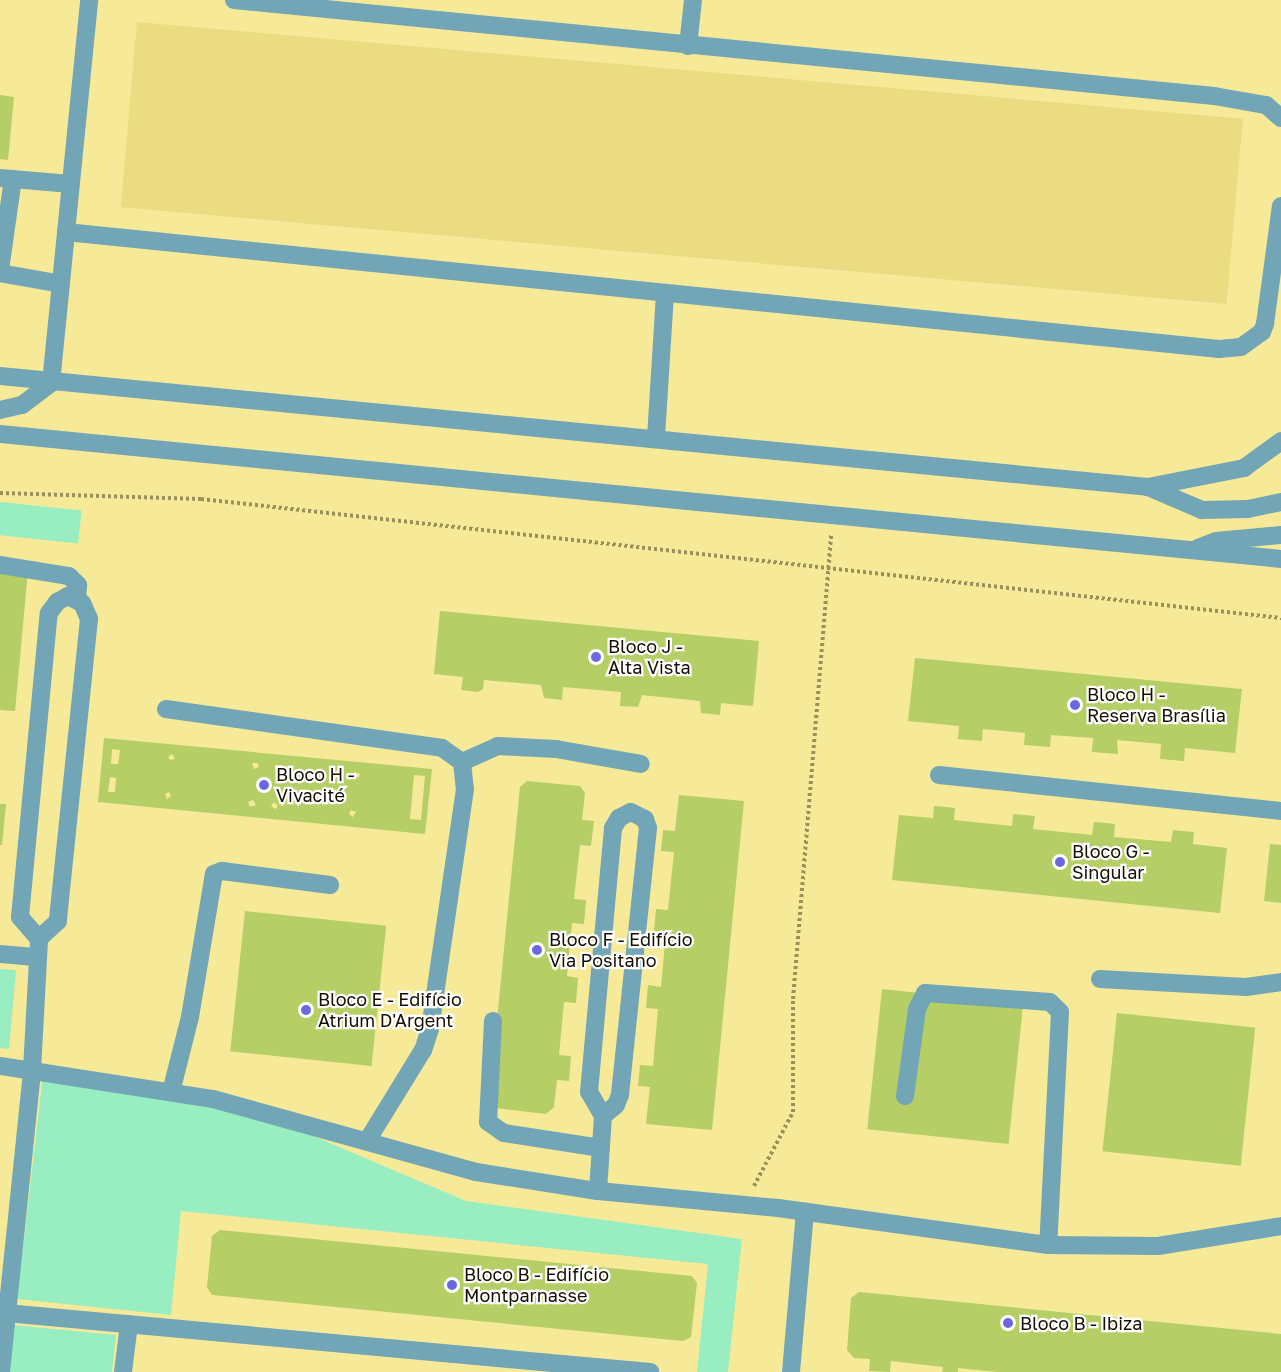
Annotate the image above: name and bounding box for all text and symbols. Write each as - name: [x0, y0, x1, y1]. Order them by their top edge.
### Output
- place label: Bloco J - Alta Vista: [608, 636, 691, 678]
- marker: Bloco J - Alta Vista: [589, 650, 603, 664]
- place label: Bloco H - Reserva Brasília: [1087, 684, 1226, 726]
- marker: Bloco H - Reserva Brasília: [1068, 698, 1082, 712]
- place label: Bloco H - Vivacité: [276, 764, 355, 806]
- marker: Bloco H - Vivacité: [257, 778, 271, 792]
- place label: Bloco G - Singular: [1072, 841, 1150, 884]
- marker: Bloco G - Singular: [1053, 855, 1067, 869]
- place label: Bloco F - Edifício Via Positano: [549, 929, 693, 972]
- marker: Bloco F - Edifício Via Positano: [530, 943, 544, 957]
- place label: Bloco E - Edifício Atrium D'Argent: [318, 989, 462, 1032]
- marker: Bloco E - Edifício Atrium D'Argent: [299, 1003, 313, 1017]
- place label: Bloco B - Edifício Montparnasse: [464, 1264, 609, 1306]
- marker: Bloco B - Edifício Montparnasse: [445, 1278, 459, 1292]
- place label: Bloco B - Ibiza: [1020, 1312, 1142, 1334]
- marker: Bloco B - Ibiza: [1001, 1316, 1015, 1330]

